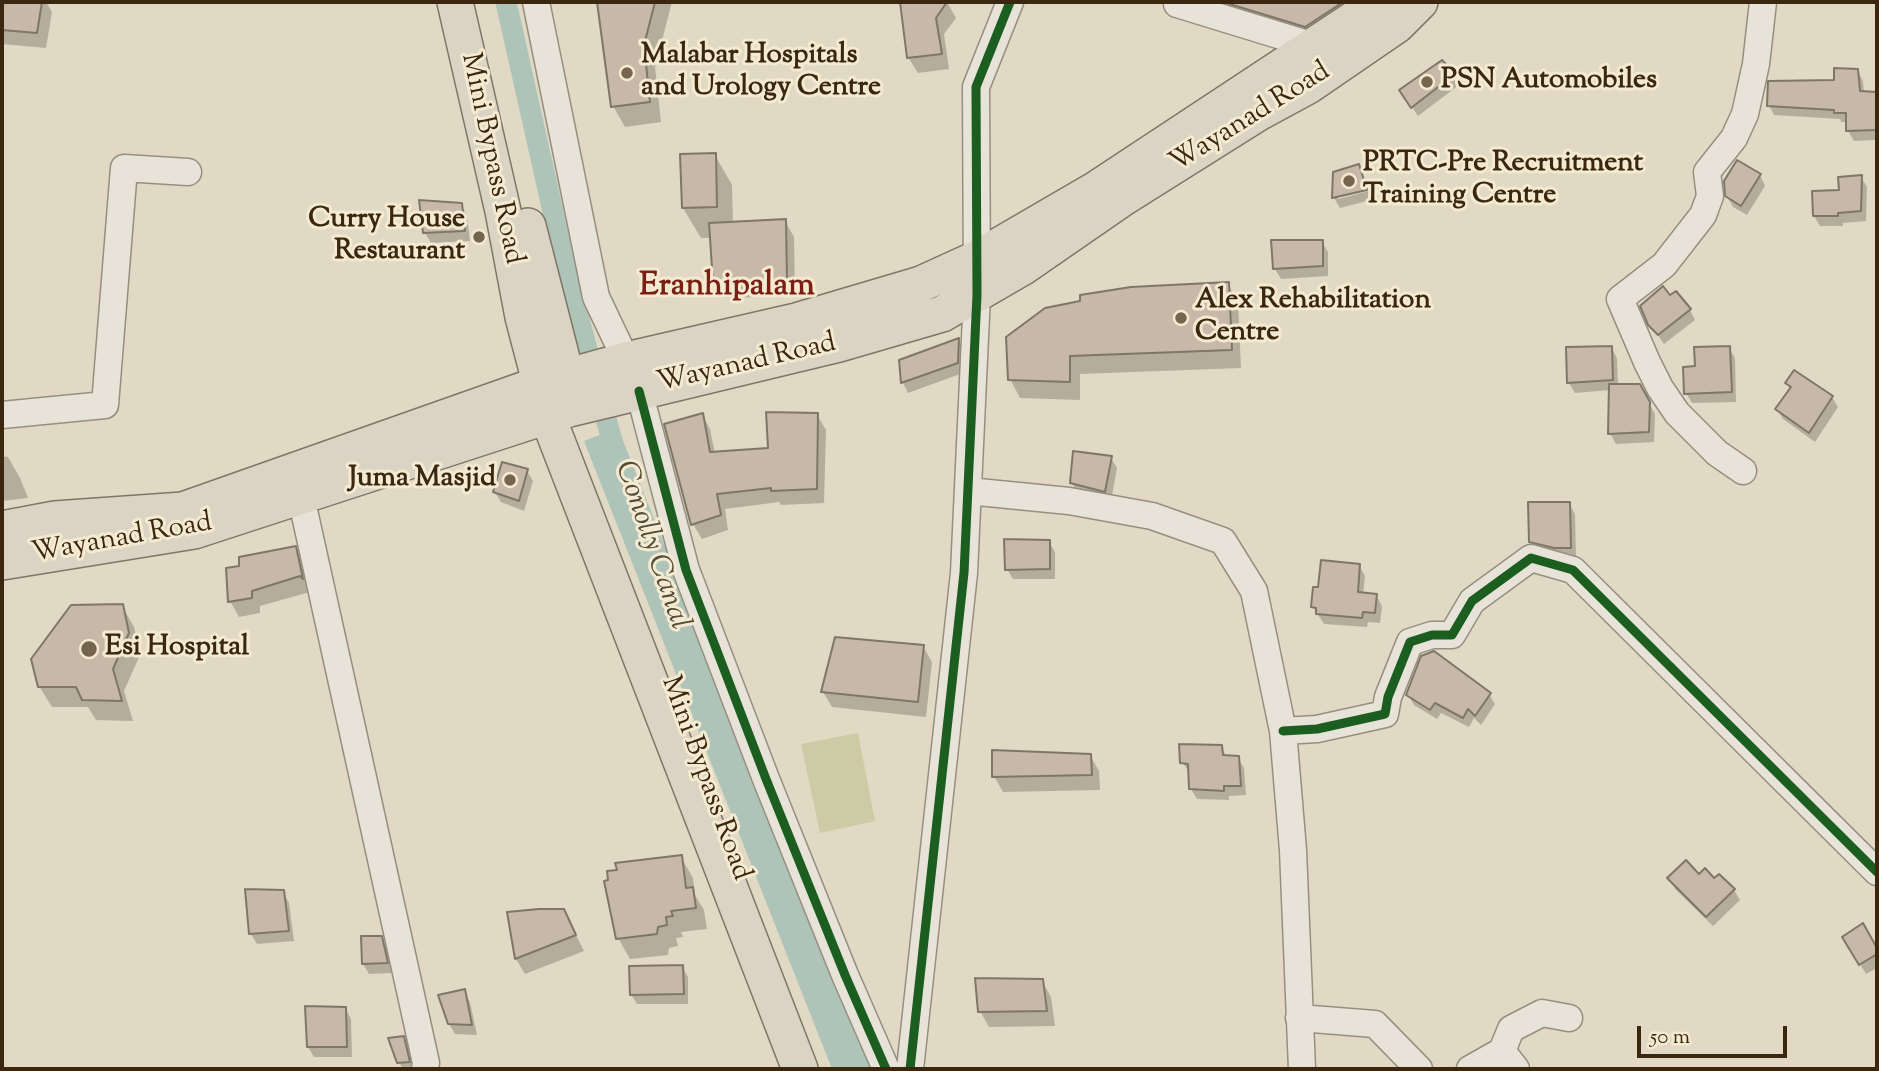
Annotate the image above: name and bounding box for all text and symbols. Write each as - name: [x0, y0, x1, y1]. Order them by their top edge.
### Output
- place label: Malabar Hospitals and Urology Centre: [641, 40, 881, 106]
- street label: Mini Bypass Road: [451, 50, 529, 268]
- street label: Wayanad Road: [1165, 56, 1337, 182]
- marker: Malabar Hospitals and Urology Centre: [619, 65, 635, 81]
- place label: PSN Automobiles: [1441, 65, 1657, 99]
- marker: PSN Automobiles: [1419, 74, 1435, 90]
- place label: PRTC-Pre Recruitment Training Centre: [1363, 148, 1643, 214]
- marker: PRTC-Pre Recruitment Training Centre: [1341, 173, 1357, 189]
- place label: Curry House Restaurant: [308, 204, 465, 270]
- marker: Curry House Restaurant: [471, 229, 487, 245]
- district label: Eranhipalam: [639, 270, 815, 308]
- place label: Alex Rehabilitation Centre: [1195, 285, 1431, 351]
- marker: Alex Rehabilitation Centre: [1173, 310, 1189, 326]
- street label: Wayanad Road: [654, 328, 840, 402]
- water label: Conolly Canal: [604, 457, 696, 635]
- place label: Juma Masjid: [349, 463, 496, 497]
- marker: Juma Masjid: [502, 472, 518, 488]
- street label: Wayanad Road: [29, 508, 215, 572]
- place label: Esi Hospital: [105, 632, 249, 666]
- marker: Esi Hospital: [79, 639, 99, 659]
- street label: Mini Bypass Road: [651, 672, 757, 886]
- scale bar: [1641, 1012, 1792, 1056]
- text: 50 m: [1650, 1023, 1690, 1053]

